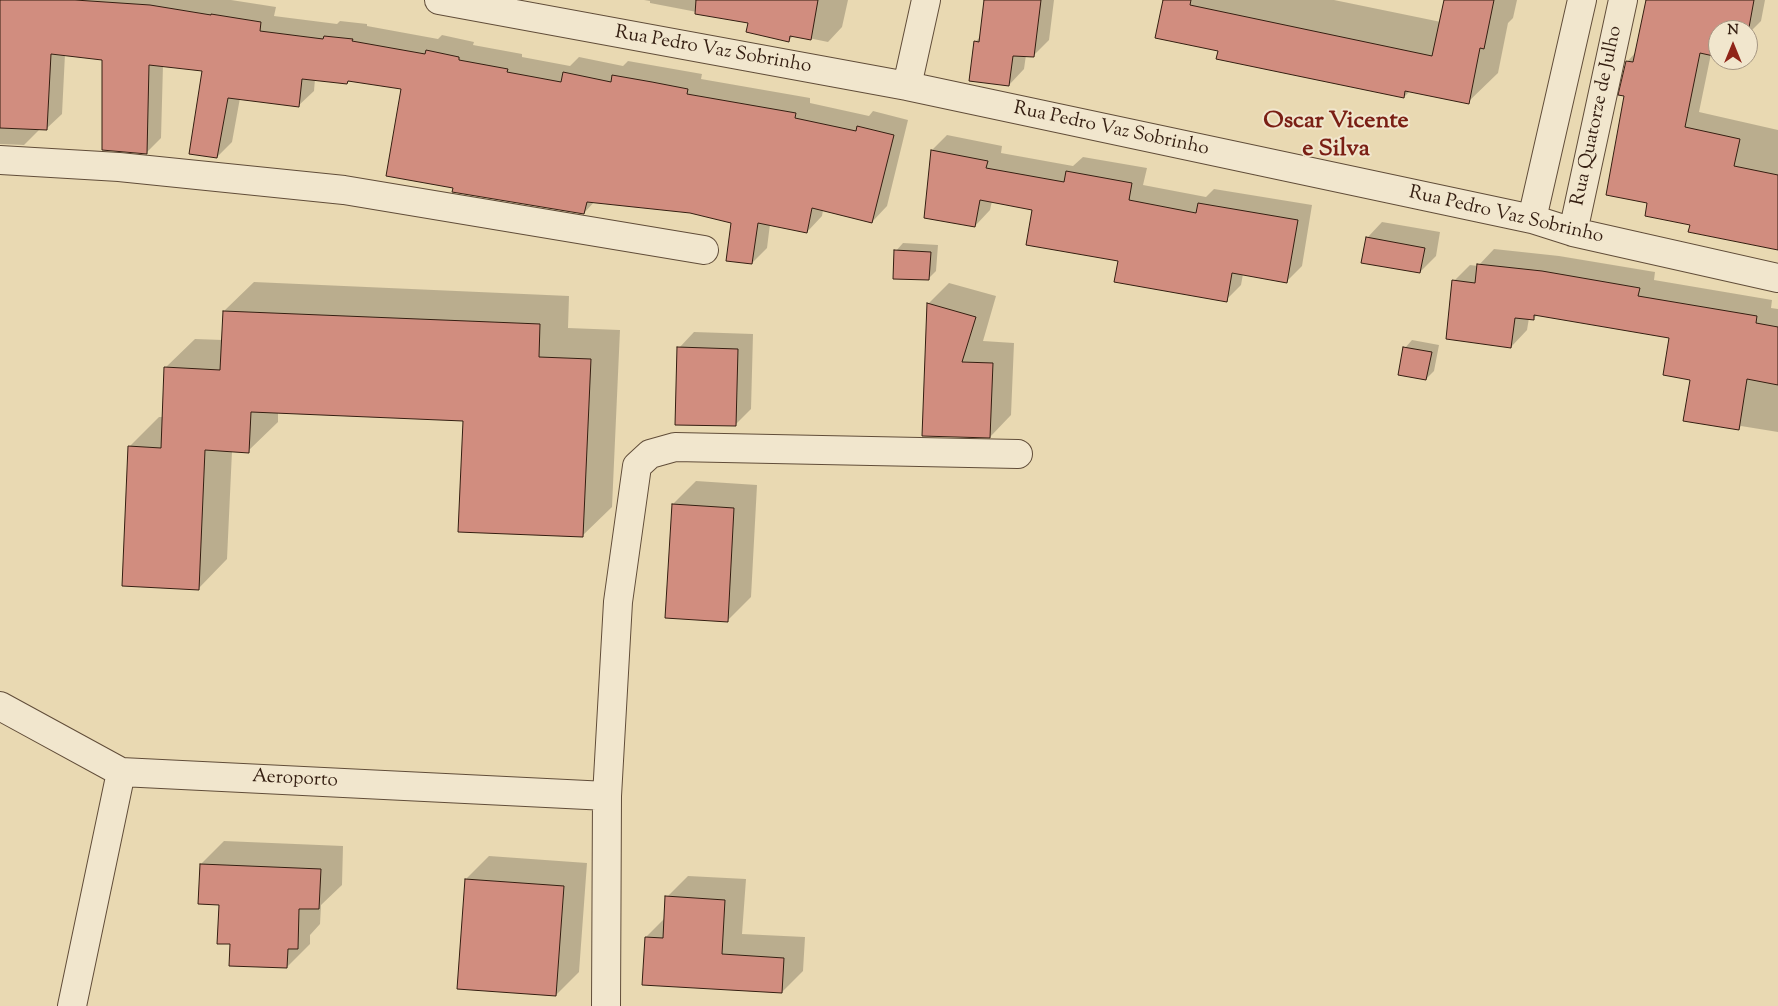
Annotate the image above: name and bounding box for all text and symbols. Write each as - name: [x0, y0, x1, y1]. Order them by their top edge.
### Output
- north arrow: [1708, 20, 1758, 70]
- text: N: [1727, 21, 1739, 41]
- street label: Rua Pedro Vaz Sobrinho: [613, 23, 813, 79]
- street label: Rua Quatorze de Julho: [1568, 24, 1628, 208]
- street label: Rua Pedro Vaz Sobrinho: [1011, 98, 1211, 162]
- district label: Oscar Vicente e Silva: [1263, 109, 1409, 165]
- street label: Rua Pedro Vaz Sobrinho: [1407, 183, 1605, 249]
- street label: Aeroporto: [252, 766, 338, 794]

